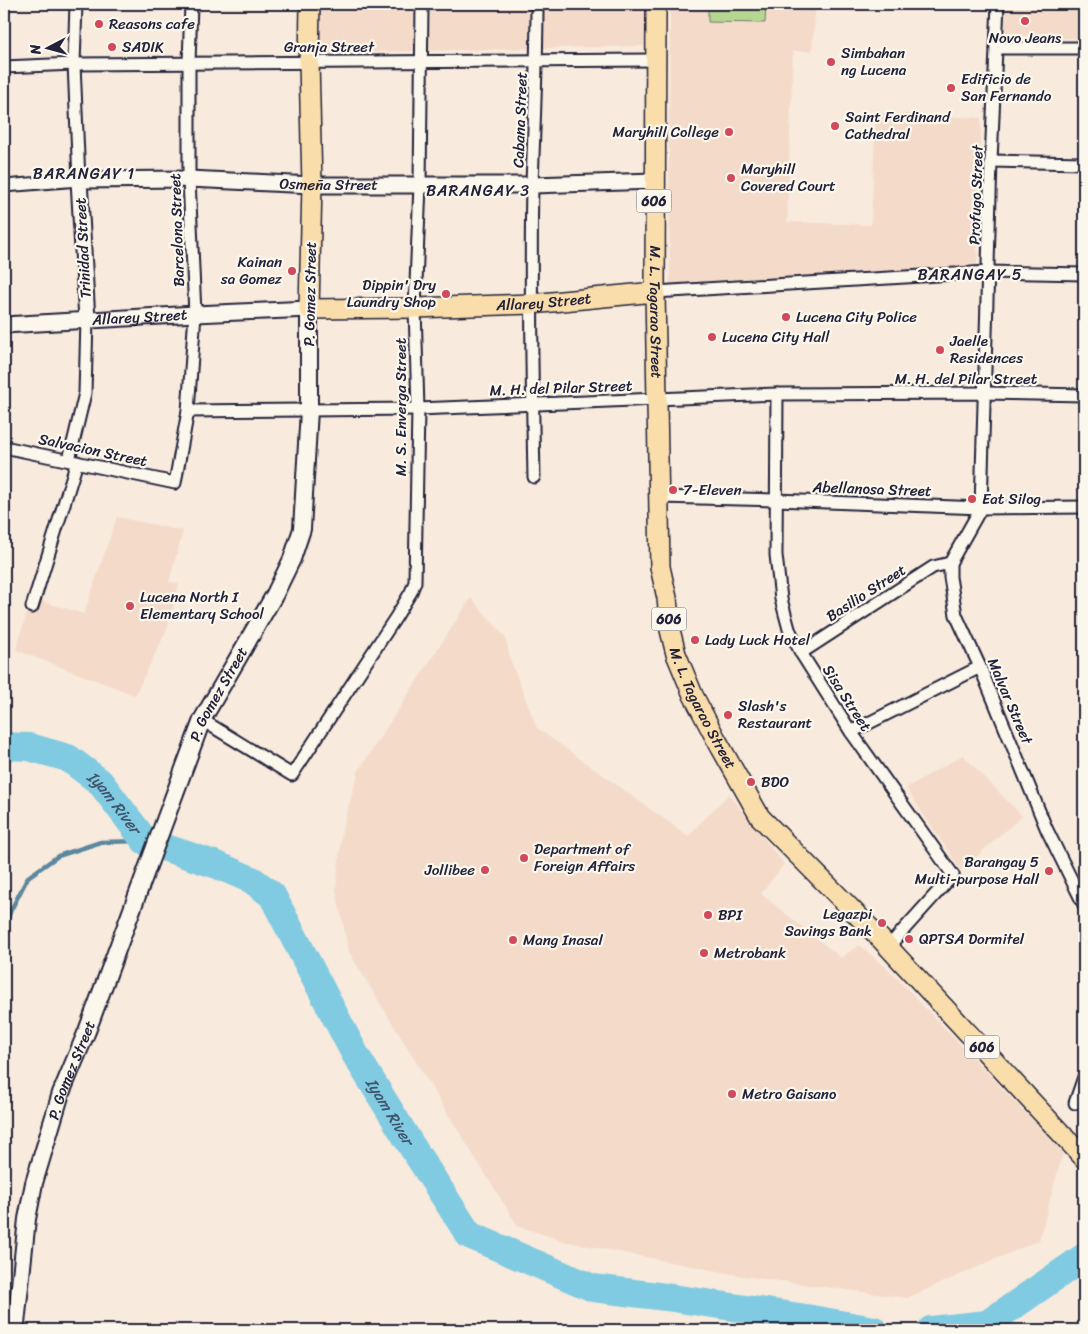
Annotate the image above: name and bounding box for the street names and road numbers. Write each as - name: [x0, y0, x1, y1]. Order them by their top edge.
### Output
- street label: Granja Street: [284, 34, 375, 60]
- street label: Cabana Street: [505, 71, 535, 168]
- street label: Profugo Street: [961, 144, 991, 245]
- street label: Osmeña Street: [279, 170, 378, 198]
- street label: Barcelona Street: [162, 173, 192, 287]
- road number: 606: [636, 190, 672, 212]
- street label: Trinidad Street: [67, 197, 99, 299]
- street label: P. Gomez Street: [296, 241, 324, 347]
- street label: M. L. Tagarao Street: [642, 245, 670, 379]
- street label: Allarey Street: [495, 285, 593, 318]
- street label: Allarey Street: [91, 301, 188, 333]
- street label: M. S. Enverga Street: [388, 337, 414, 476]
- street label: M. H. del Pilar Street: [895, 366, 1038, 392]
- street label: M. H. del Pilar Street: [489, 373, 633, 403]
- street label: Salvacion Street: [36, 426, 150, 474]
- street label: Abellanosa Street: [811, 474, 932, 504]
- street label: Basilio Street: [821, 557, 912, 629]
- road number: 606: [652, 608, 686, 630]
- street label: P. Gomez Street: [182, 641, 255, 745]
- street label: M. L. Tagarao Street: [662, 645, 744, 774]
- street label: Malvar Street: [980, 654, 1040, 749]
- street label: Sisa Street: [816, 659, 879, 737]
- street label: P. Gomez Street: [41, 1016, 103, 1123]
- road number: 606: [964, 1036, 1000, 1058]

